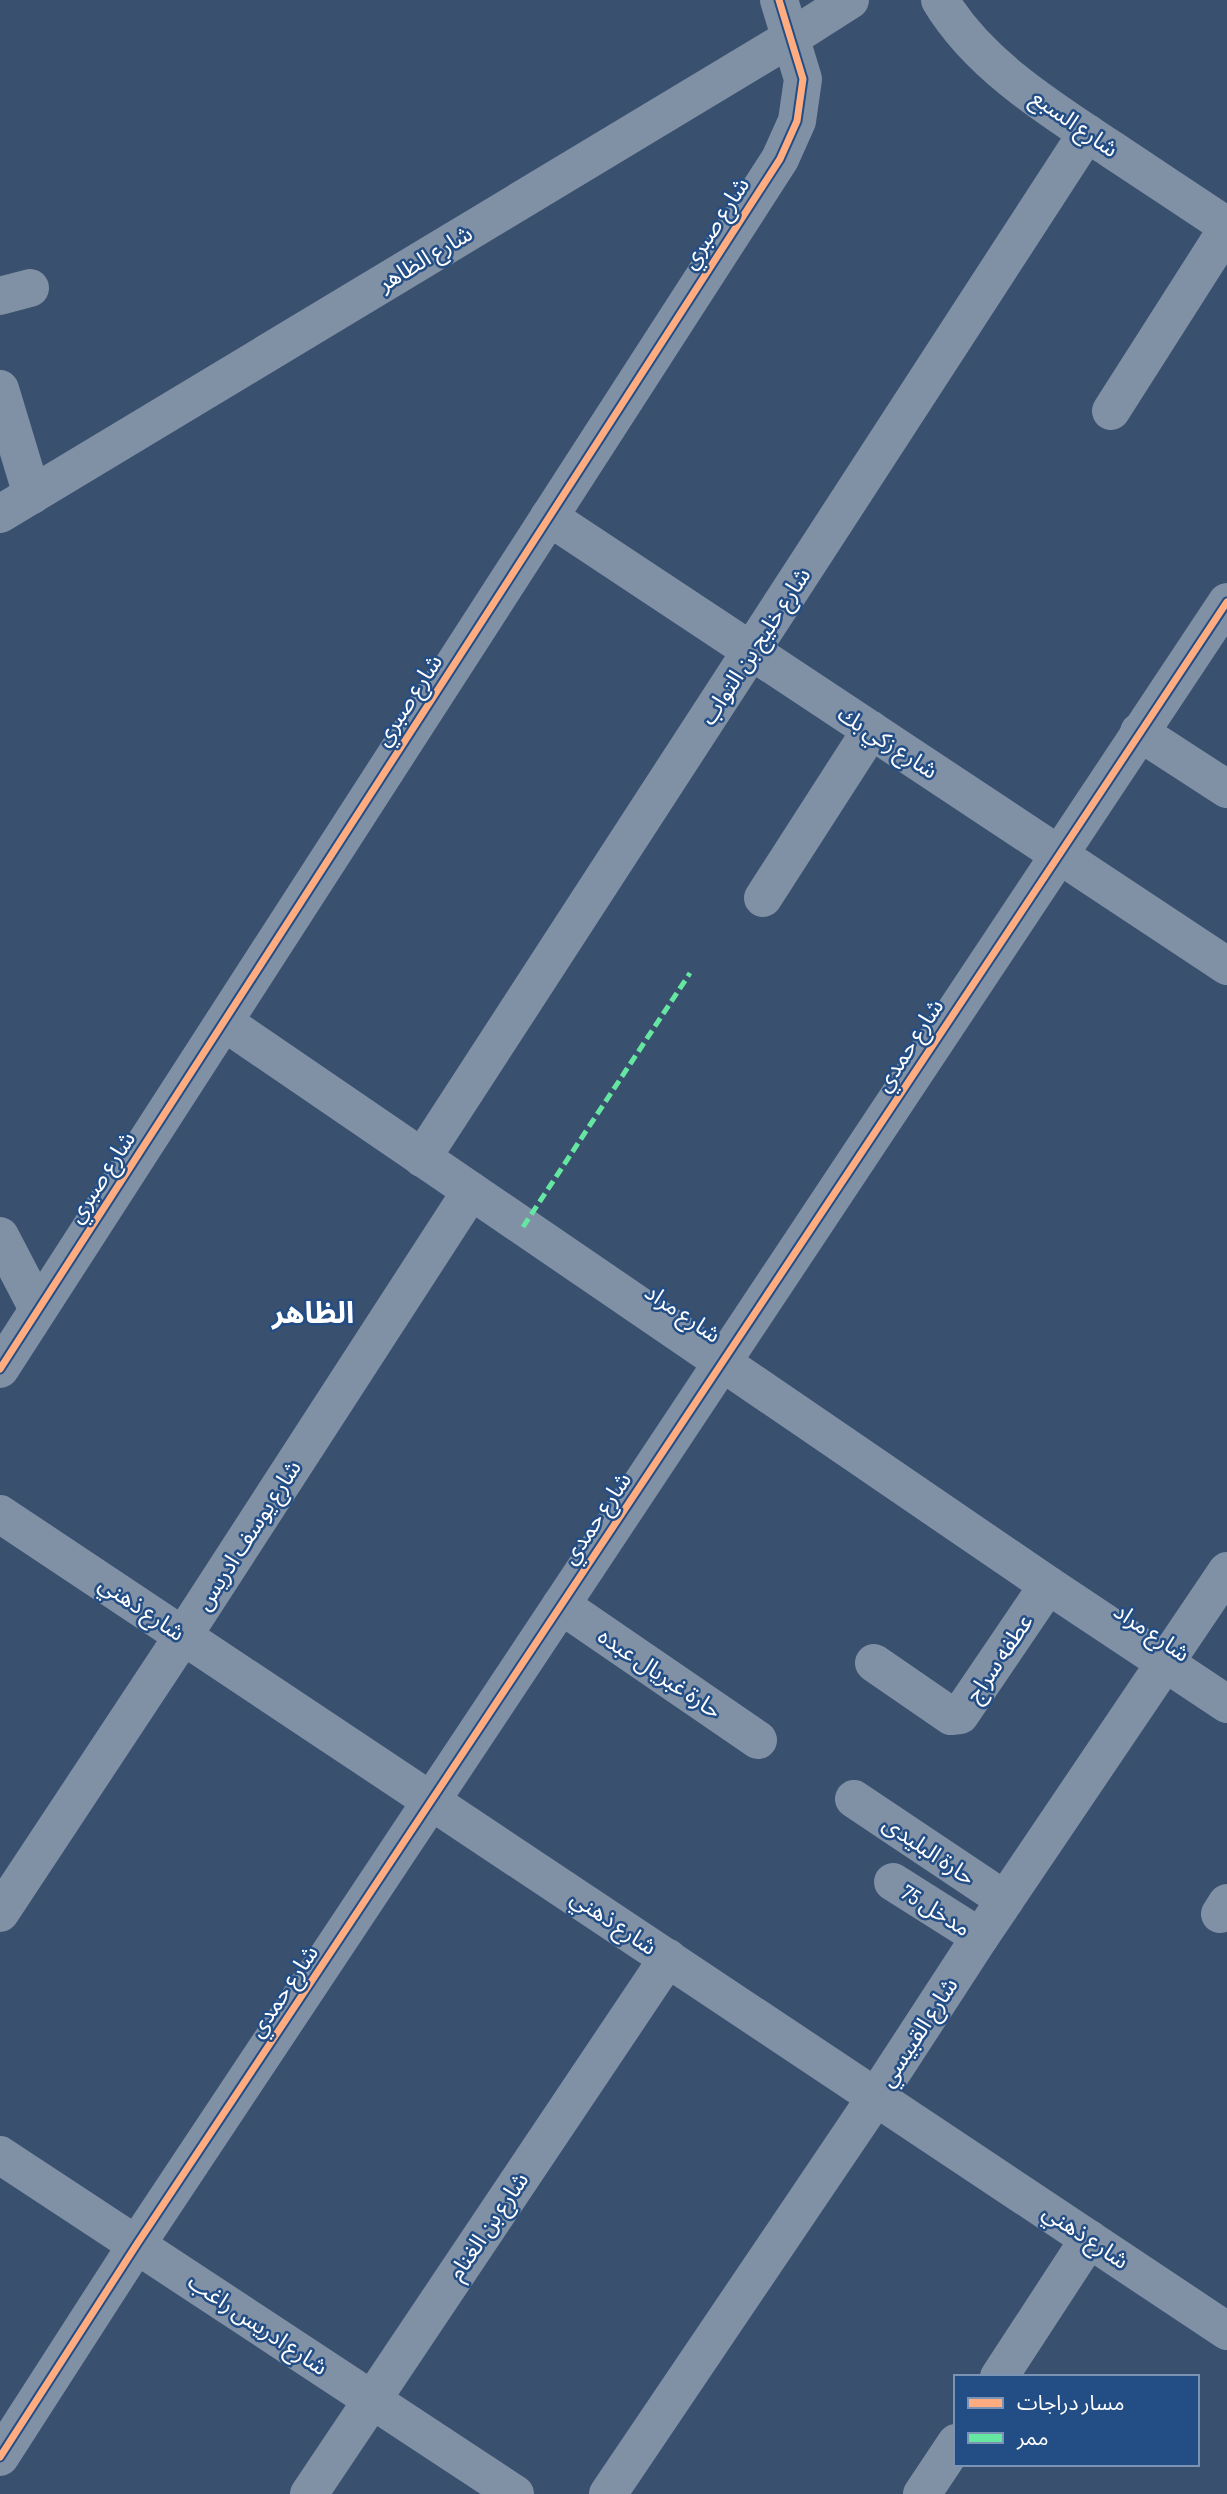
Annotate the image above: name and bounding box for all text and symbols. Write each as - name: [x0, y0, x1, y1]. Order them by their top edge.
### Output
- street label: شارع السبع: [1024, 84, 1123, 165]
- street label: شارع صبري: [676, 172, 758, 276]
- street label: شارع الظاهر: [372, 220, 479, 300]
- street label: شارع خليج بن التواب: [695, 563, 819, 732]
- street label: شارع صبري: [369, 649, 451, 753]
- street label: شارع زكي بك: [831, 700, 943, 787]
- street label: شارع حمدي: [869, 994, 952, 1098]
- street label: شارع صبري: [62, 1126, 144, 1230]
- street label: شارع مراد: [638, 1278, 726, 1351]
- district label: الظاهر: [270, 1296, 354, 1332]
- street label: شارع يوسف ادريس: [190, 1455, 309, 1617]
- street label: شارع حمدي: [556, 1467, 640, 1571]
- street label: شارع ذهني: [92, 1570, 190, 1650]
- street label: شارع مراد: [1107, 1597, 1195, 1670]
- street label: عطفه سراج: [960, 1609, 1041, 1709]
- street label: حارة غبريال عبده: [592, 1622, 726, 1725]
- street label: حارة البليدى: [877, 1810, 980, 1892]
- street label: مدخل 75: [896, 1879, 975, 1943]
- street label: شارع ذهني: [564, 1884, 662, 1964]
- street label: شارع حمدي: [243, 1940, 327, 2044]
- street label: شارع القبيسي: [873, 1973, 966, 2094]
- street label: شارع بن الغنام: [442, 2167, 538, 2288]
- street label: شارع ذهني: [1036, 2198, 1134, 2278]
- street label: شارع ادريس راغب: [181, 2268, 333, 2384]
- legend: [954, 2375, 1199, 2466]
- text: مسار دراجات: [1017, 2391, 1125, 2416]
- text: ممر: [1016, 2426, 1048, 2451]

